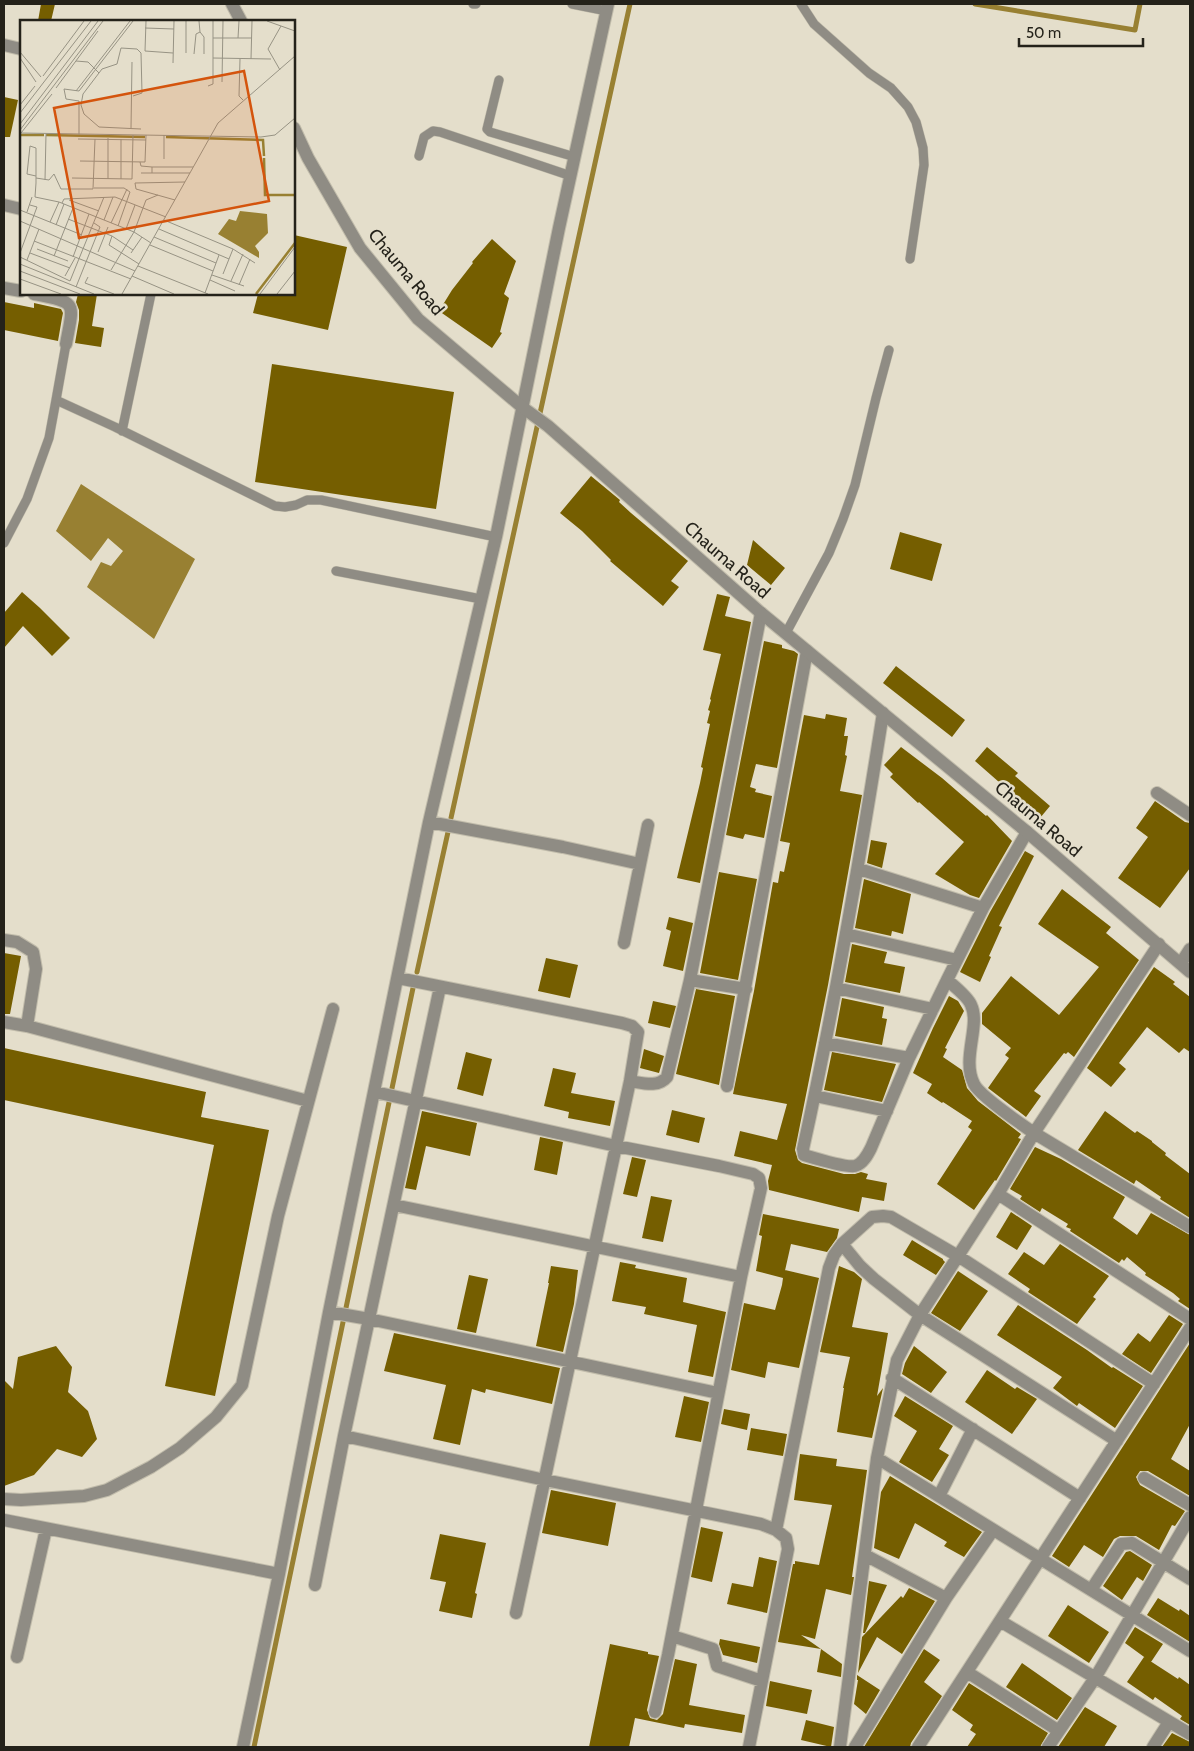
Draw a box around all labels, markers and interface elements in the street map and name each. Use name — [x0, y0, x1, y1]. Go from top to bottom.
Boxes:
scale bar — [1019, 15, 1143, 47]
inset map — [20, 20, 295, 295]
text: 50 m — [1026, 24, 1061, 42]
street label: Chauma Road — [363, 224, 449, 320]
street label: Chauma Road — [680, 517, 774, 603]
street label: Chauma Road — [990, 776, 1086, 862]

